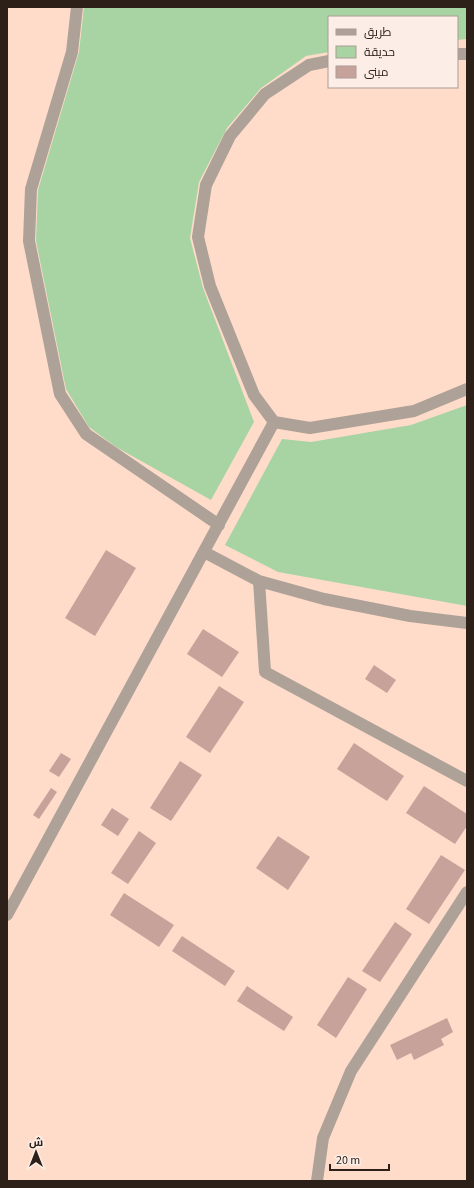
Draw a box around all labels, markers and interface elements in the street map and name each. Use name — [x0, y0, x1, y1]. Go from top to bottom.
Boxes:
legend — [328, 16, 458, 88]
text: طريق — [364, 24, 392, 41]
text: حديقة — [364, 44, 395, 61]
text: مبنى — [364, 64, 389, 81]
north arrow — [16, 1132, 56, 1172]
text: ش — [29, 1135, 43, 1150]
scale bar — [330, 1146, 389, 1172]
text: 20 m — [336, 1152, 360, 1169]

